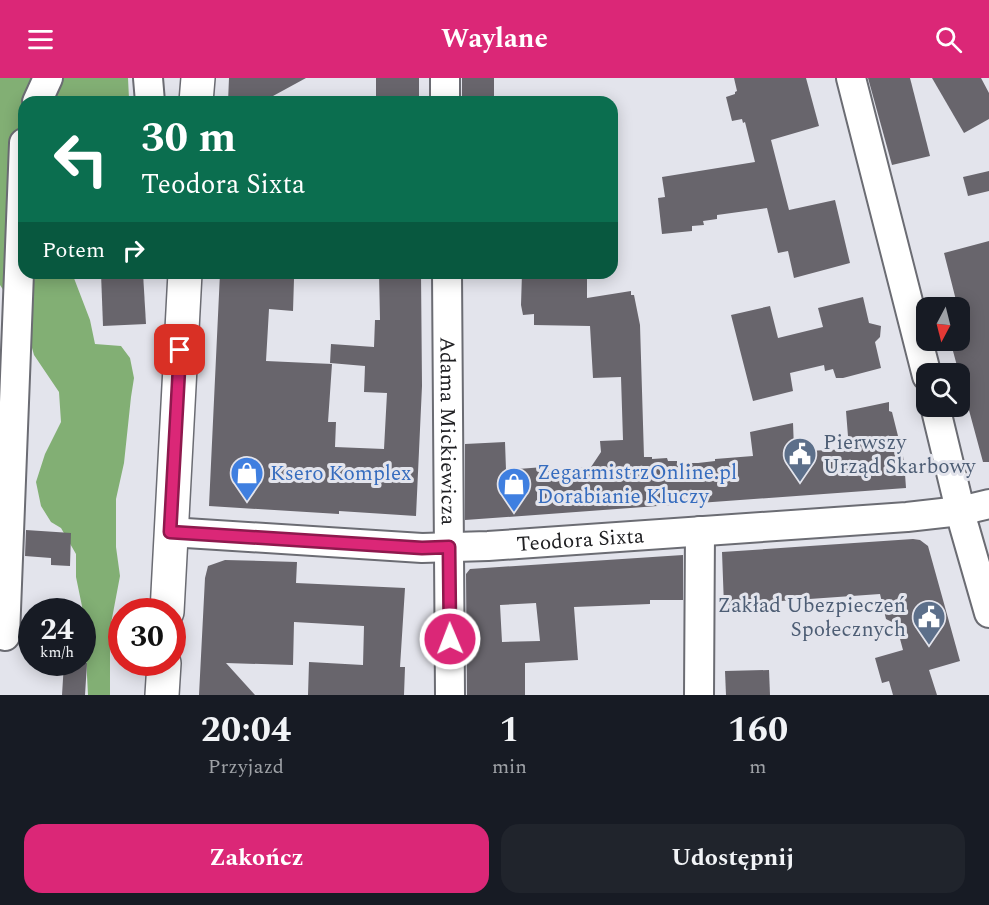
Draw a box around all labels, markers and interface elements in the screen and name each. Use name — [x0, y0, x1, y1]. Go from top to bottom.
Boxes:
text: Waylane — [441, 18, 548, 60]
icon: menu — [24, 23, 57, 56]
icon: search — [932, 23, 965, 56]
text: 30 m — [141, 107, 236, 170]
icon: left — [42, 120, 120, 198]
text: Teodora Sixta — [141, 164, 305, 206]
text: Potem — [42, 234, 105, 267]
icon: right — [117, 234, 150, 267]
north arrow — [916, 297, 970, 351]
map controls — [916, 297, 970, 417]
pin — [154, 324, 205, 375]
icon: arrive — [163, 333, 196, 366]
street label: Adama Mickiewicza — [430, 337, 464, 526]
button: search — [916, 363, 970, 417]
place label: Pierwszy Urząd Skarbowy — [823, 427, 976, 483]
public building icon: Pierwszy Urząd Skarbowy — [782, 436, 818, 483]
shop icon: Ksero Komplex — [229, 455, 265, 502]
place label: ZegarmistrzOnline.pl Dorabianie Kluczy — [537, 457, 737, 513]
place label: Ksero Komplex — [270, 458, 411, 490]
shop icon: ZegarmistrzOnline.pl Dorabianie Kluczy — [496, 466, 532, 513]
street label: Teodora Sixta — [515, 520, 646, 561]
place label: Zakład Ubezpieczeń Społecznych — [718, 590, 906, 646]
speed limit sign: 30 — [108, 598, 186, 676]
public building icon: Zakład Ubezpieczeń Społecznych — [911, 599, 947, 646]
text: 24 — [40, 607, 74, 653]
position arrow — [418, 607, 482, 671]
text: km/h — [40, 641, 74, 664]
text: 20:04 — [201, 703, 291, 758]
text: 1 — [499, 703, 520, 758]
text: 160 — [728, 703, 788, 758]
text: Przyjazd — [208, 752, 284, 782]
text: min — [492, 752, 527, 782]
text: m — [749, 752, 767, 782]
button: Zakończ — [24, 824, 489, 893]
button: Udostępnij — [501, 824, 965, 893]

